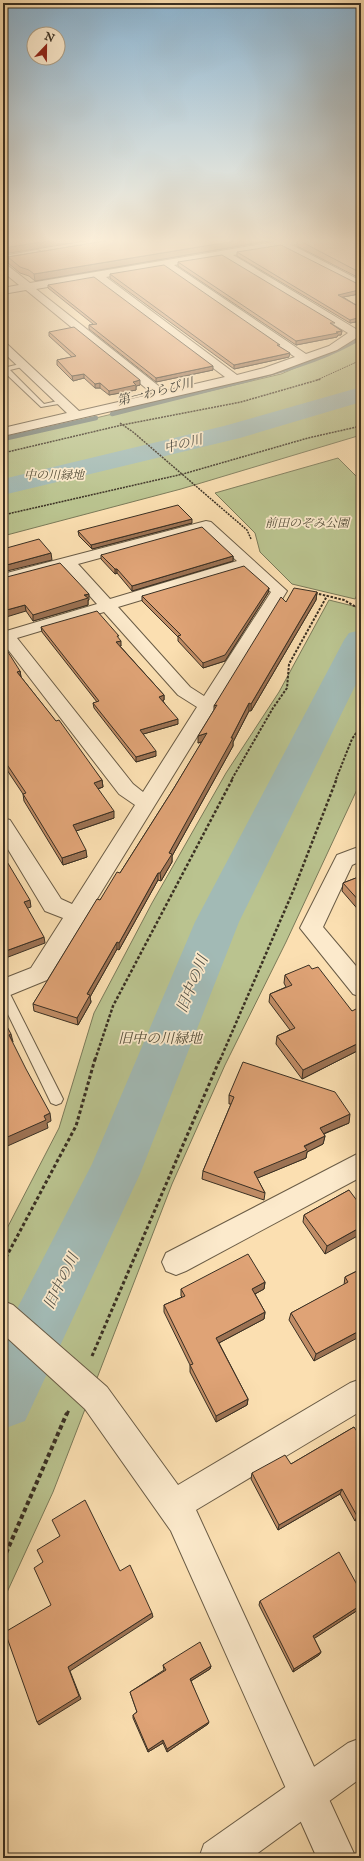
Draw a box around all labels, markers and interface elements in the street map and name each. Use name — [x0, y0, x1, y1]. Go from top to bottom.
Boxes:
north arrow — [26, 26, 66, 66]
text: N — [41, 29, 57, 46]
water label: 第一わらび川 — [115, 374, 197, 410]
water label: 中の川 — [162, 431, 206, 457]
park label: 中の川緑地 — [24, 468, 86, 483]
park label: 前田のぞみ公園 — [265, 516, 351, 531]
water label: 旧中の川 — [172, 951, 213, 1016]
park label: 旧中の川緑地 — [118, 1030, 204, 1048]
water label: 旧中の川 — [40, 1248, 84, 1312]

